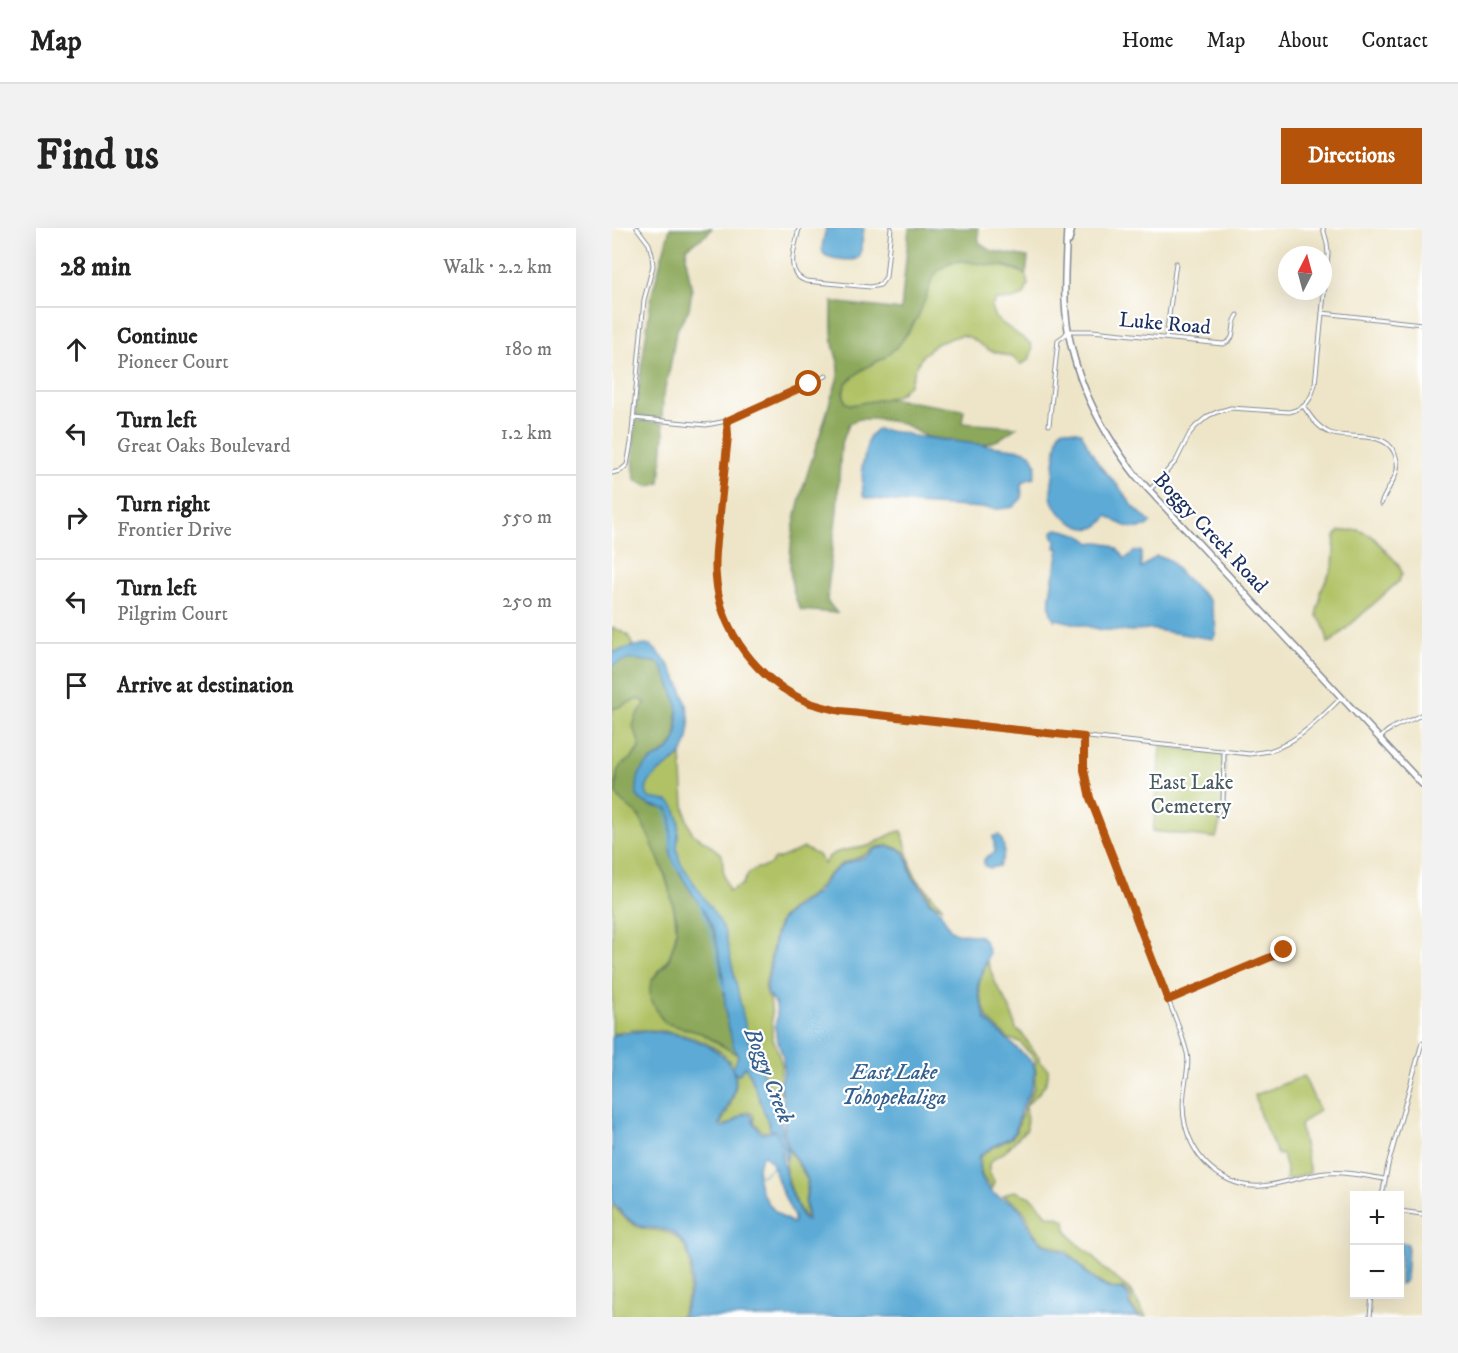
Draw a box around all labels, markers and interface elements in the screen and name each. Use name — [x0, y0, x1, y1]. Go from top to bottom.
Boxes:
text: Map — [30, 24, 82, 59]
text: Home — [1122, 28, 1174, 54]
text: Map — [1207, 28, 1245, 54]
text: About — [1278, 28, 1329, 54]
text: Contact — [1362, 28, 1428, 54]
button: Directions — [1281, 128, 1422, 184]
text: Find us — [36, 130, 159, 182]
north arrow — [1278, 246, 1332, 300]
text: 28 min — [60, 251, 131, 284]
text: Walk · 2.2 km — [443, 255, 552, 280]
street label: Luke Road — [1118, 307, 1212, 341]
text: Continue — [117, 323, 198, 350]
icon: ahead — [60, 333, 93, 366]
text: 180 m — [505, 337, 552, 362]
text: Pioneer Court — [117, 350, 229, 375]
route start — [795, 370, 821, 396]
text: Turn left — [117, 407, 197, 434]
icon: left — [60, 417, 93, 450]
text: 1.2 km — [501, 421, 552, 446]
text: Great Oaks Boulevard — [117, 434, 290, 459]
street label: Boggy Creek Road — [1148, 467, 1273, 599]
text: Turn right — [117, 491, 210, 518]
icon: right — [60, 501, 93, 534]
text: 550 m — [502, 505, 552, 530]
text: Frontier Drive — [117, 518, 232, 543]
text: Turn left — [117, 575, 197, 602]
icon: left — [60, 585, 93, 618]
text: 250 m — [502, 589, 552, 614]
text: Pilgrim Court — [117, 602, 228, 627]
icon: arrive — [60, 669, 93, 702]
text: Arrive at destination — [117, 672, 294, 699]
park label: East Lake Cemetery — [1148, 770, 1234, 820]
route end — [1270, 936, 1296, 962]
water label: Boggy Creek — [738, 1023, 799, 1128]
water label: East Lake Tohopekaliga — [841, 1059, 947, 1111]
map controls — [1350, 1191, 1404, 1299]
button: + — [1350, 1191, 1404, 1245]
button: − — [1350, 1245, 1404, 1299]

